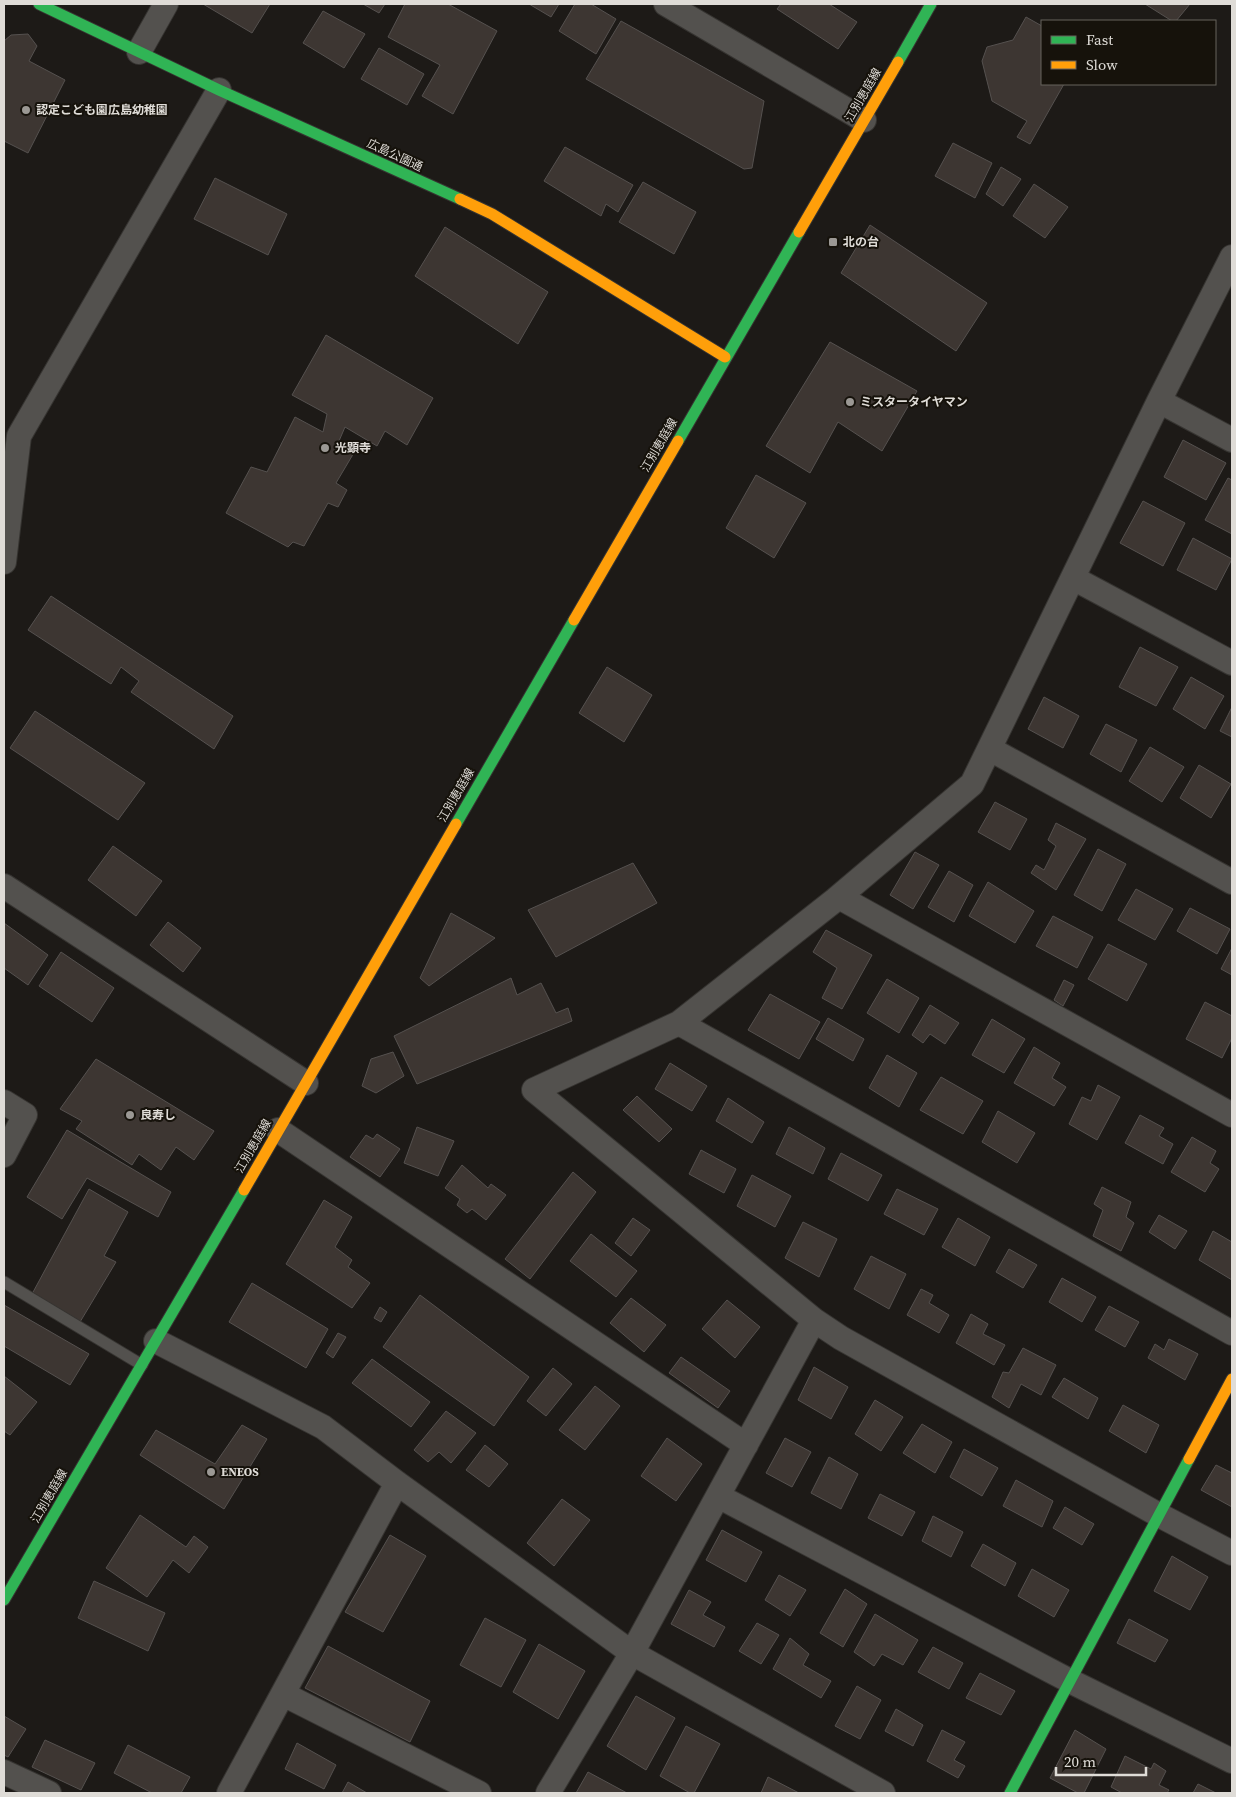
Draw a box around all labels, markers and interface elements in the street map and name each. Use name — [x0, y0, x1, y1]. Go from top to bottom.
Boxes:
legend — [1041, 20, 1216, 85]
text: Fast — [1086, 29, 1113, 50]
text: Slow — [1086, 54, 1118, 75]
street label: 江別恵庭線 — [841, 65, 885, 125]
place label: 認定こども園広島幼稚園 — [36, 102, 168, 118]
marker: 認定こども園広島幼稚園 — [20, 104, 32, 116]
street label: 広島公園通 — [364, 135, 426, 175]
place label: 北の台 — [843, 234, 879, 250]
marker: 北の台 — [827, 236, 839, 248]
place label: ミスタータイヤマン — [860, 394, 968, 410]
marker: ミスタータイヤマン — [844, 396, 856, 408]
street label: 江別恵庭線 — [637, 415, 681, 475]
place label: 光顕寺 — [335, 440, 371, 456]
marker: 光顕寺 — [319, 442, 331, 454]
street label: 江別恵庭線 — [434, 765, 478, 825]
place label: 良寿し — [140, 1107, 176, 1123]
marker: 良寿し — [124, 1109, 136, 1121]
street label: 江別恵庭線 — [231, 1116, 275, 1176]
place label: ENEOS — [221, 1464, 259, 1480]
street label: 江別恵庭線 — [27, 1466, 71, 1526]
marker: ENEOS — [205, 1466, 217, 1478]
scale bar — [1056, 1744, 1146, 1776]
text: 20 m — [1064, 1751, 1096, 1772]

